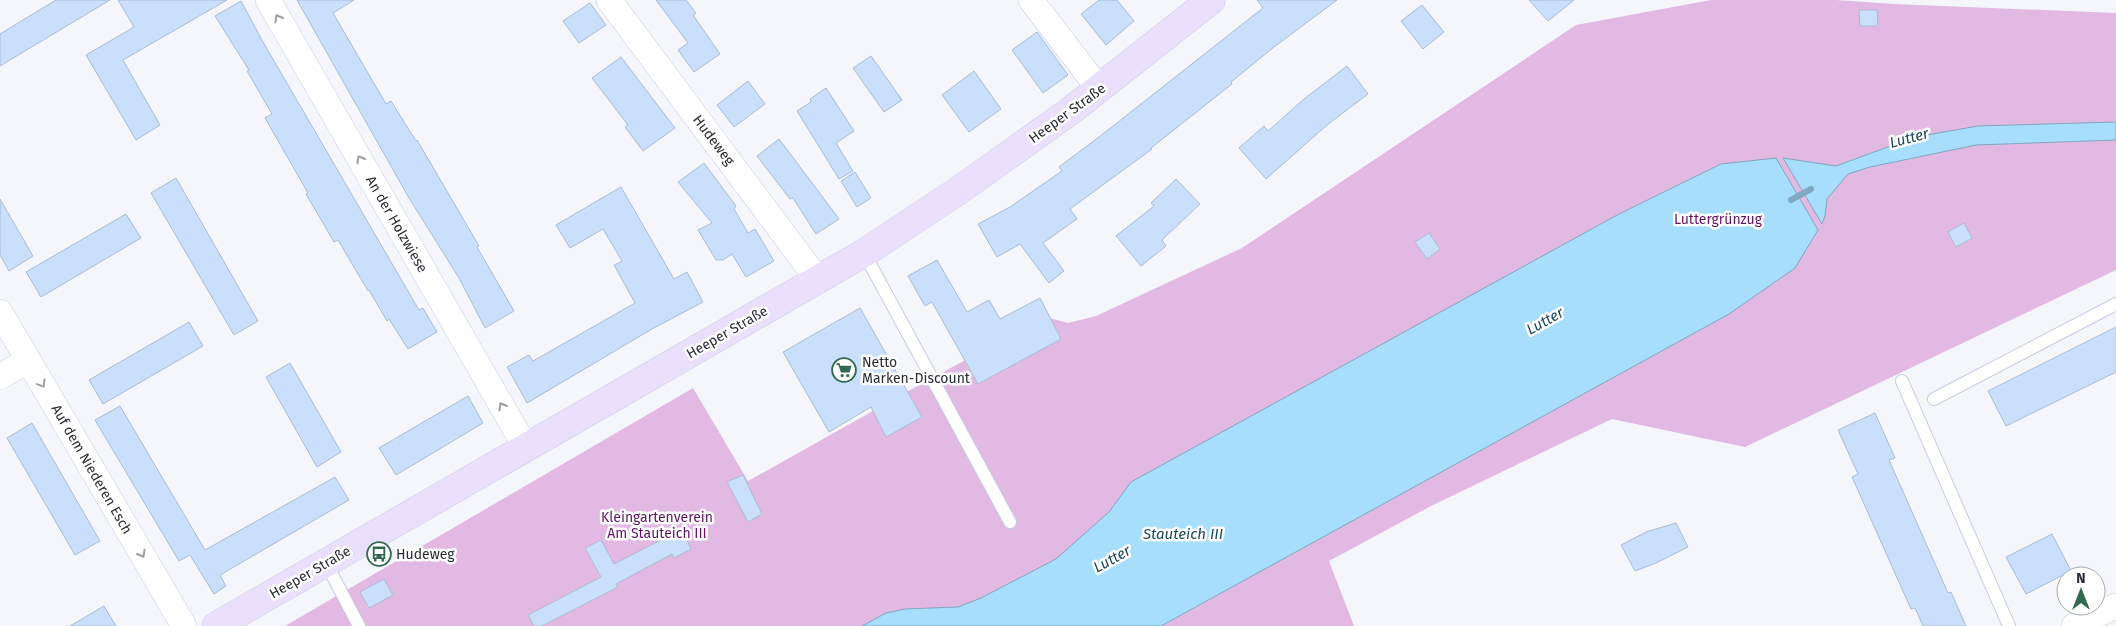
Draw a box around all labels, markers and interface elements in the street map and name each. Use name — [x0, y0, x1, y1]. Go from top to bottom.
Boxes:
one-way arrow — [275, 14, 285, 23]
street label: Heeper Straße — [1025, 80, 1109, 147]
street label: Hudeweg — [689, 112, 738, 169]
water label: Lutter — [1888, 124, 1932, 152]
one-way arrow — [356, 155, 366, 164]
street label: An der Holzwiese — [362, 173, 431, 276]
park label: Luttergrünzug — [1674, 211, 1763, 228]
street label: Heeper Straße — [684, 302, 771, 363]
water label: Lutter — [1523, 303, 1568, 338]
place label: Netto Marken-Discount — [862, 354, 971, 387]
supermarket icon: Netto Marken-Discount — [831, 357, 857, 383]
one-way arrow — [36, 378, 46, 387]
street label: Auf dem Niederen Esch — [48, 401, 136, 537]
one-way arrow — [498, 402, 508, 411]
park label: Kleingartenverein Am Stauteich III — [601, 509, 713, 542]
water label: Stauteich III — [1142, 525, 1223, 543]
bus stop icon: Hudeweg — [366, 541, 392, 567]
water label: Lutter — [1090, 541, 1135, 576]
street label: Heeper Straße — [267, 542, 354, 603]
place label: Hudeweg — [396, 546, 455, 563]
one-way arrow — [136, 549, 146, 558]
north arrow — [2056, 566, 2106, 616]
text: N — [2076, 570, 2086, 587]

